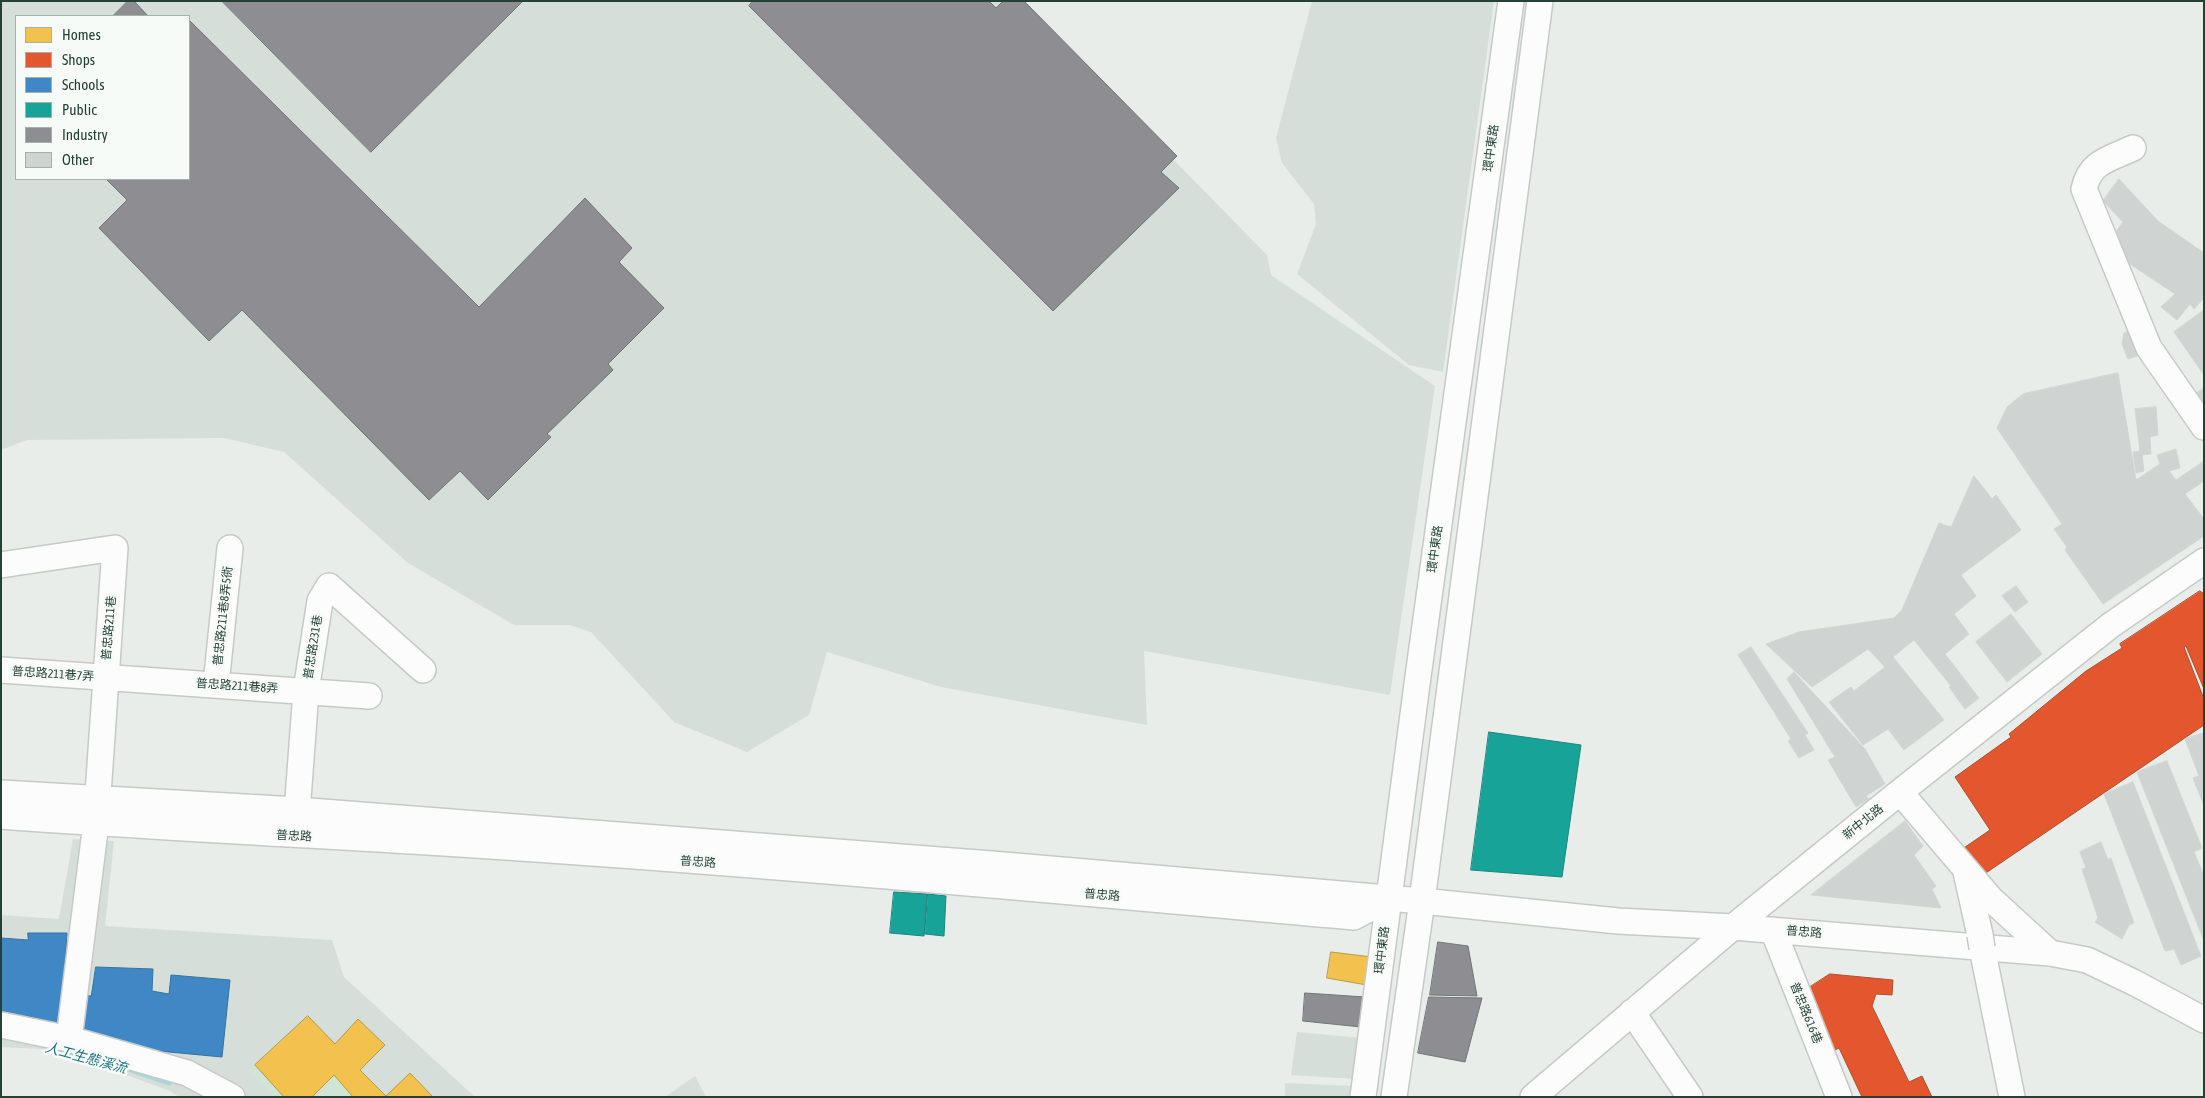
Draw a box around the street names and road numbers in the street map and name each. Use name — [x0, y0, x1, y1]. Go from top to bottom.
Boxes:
street label: 環中東路 — [1481, 123, 1501, 173]
street label: 環中東路 — [1425, 524, 1445, 574]
street label: 普忠路211巷8弄5衖 — [211, 565, 235, 667]
street label: 普忠路211巷 — [99, 595, 119, 661]
street label: 普忠路231巷 — [301, 614, 325, 680]
street label: 普忠路211巷7弄 — [11, 664, 95, 684]
street label: 普忠路211巷8弄 — [195, 676, 279, 696]
street label: 新中北路 — [1840, 801, 1886, 843]
street label: 普忠路 — [276, 828, 312, 844]
street label: 普忠路 — [680, 854, 716, 870]
street label: 普忠路 — [1083, 886, 1121, 904]
street label: 普忠路 — [1785, 923, 1823, 941]
street label: 環中東路 — [1372, 925, 1392, 975]
street label: 普忠路616巷 — [1787, 980, 1825, 1046]

